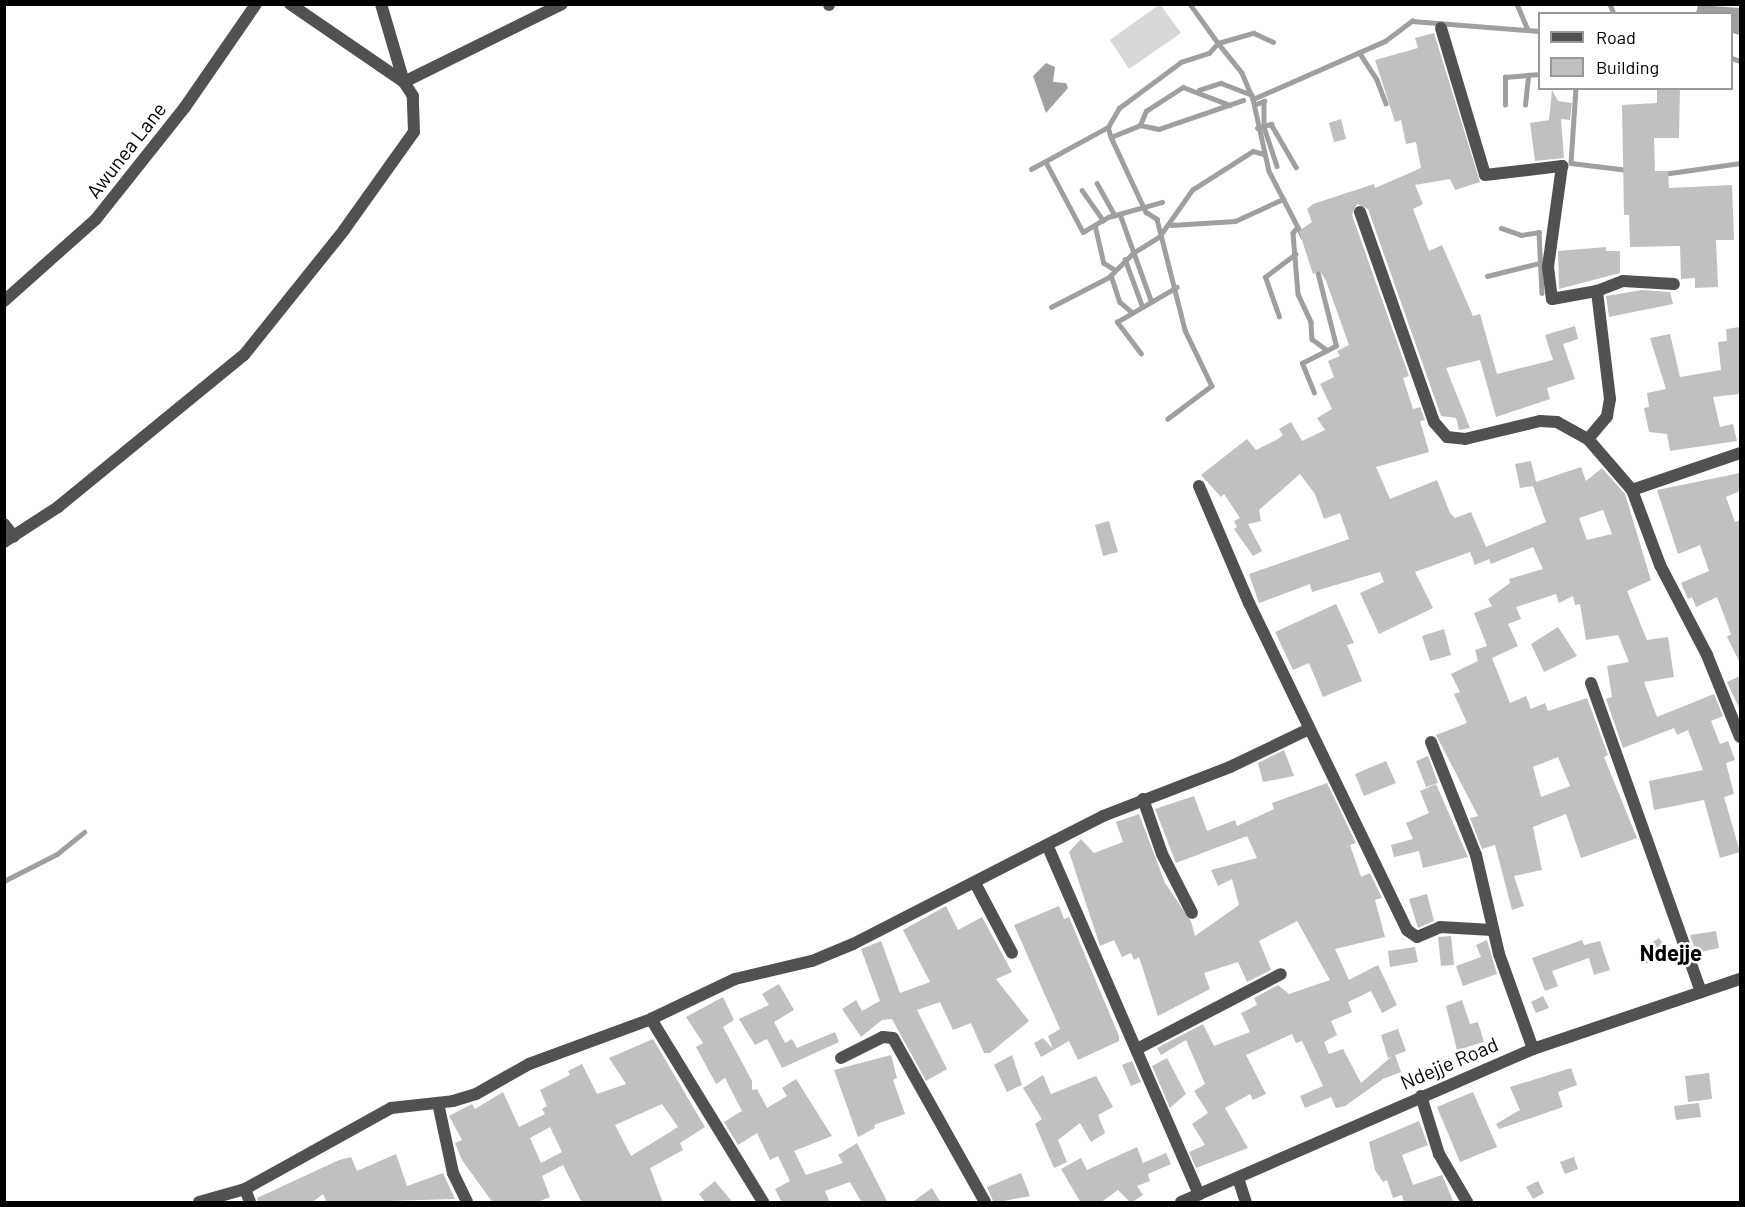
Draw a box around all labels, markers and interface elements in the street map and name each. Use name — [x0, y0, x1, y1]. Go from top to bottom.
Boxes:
legend — [1538, 12, 1733, 90]
text: Road — [1596, 26, 1636, 48]
text: Building — [1596, 56, 1659, 78]
street label: Awunea Lane — [81, 97, 171, 203]
district label: Ndejje — [1640, 940, 1702, 966]
street label: Ndejje Road — [1397, 1032, 1501, 1094]

